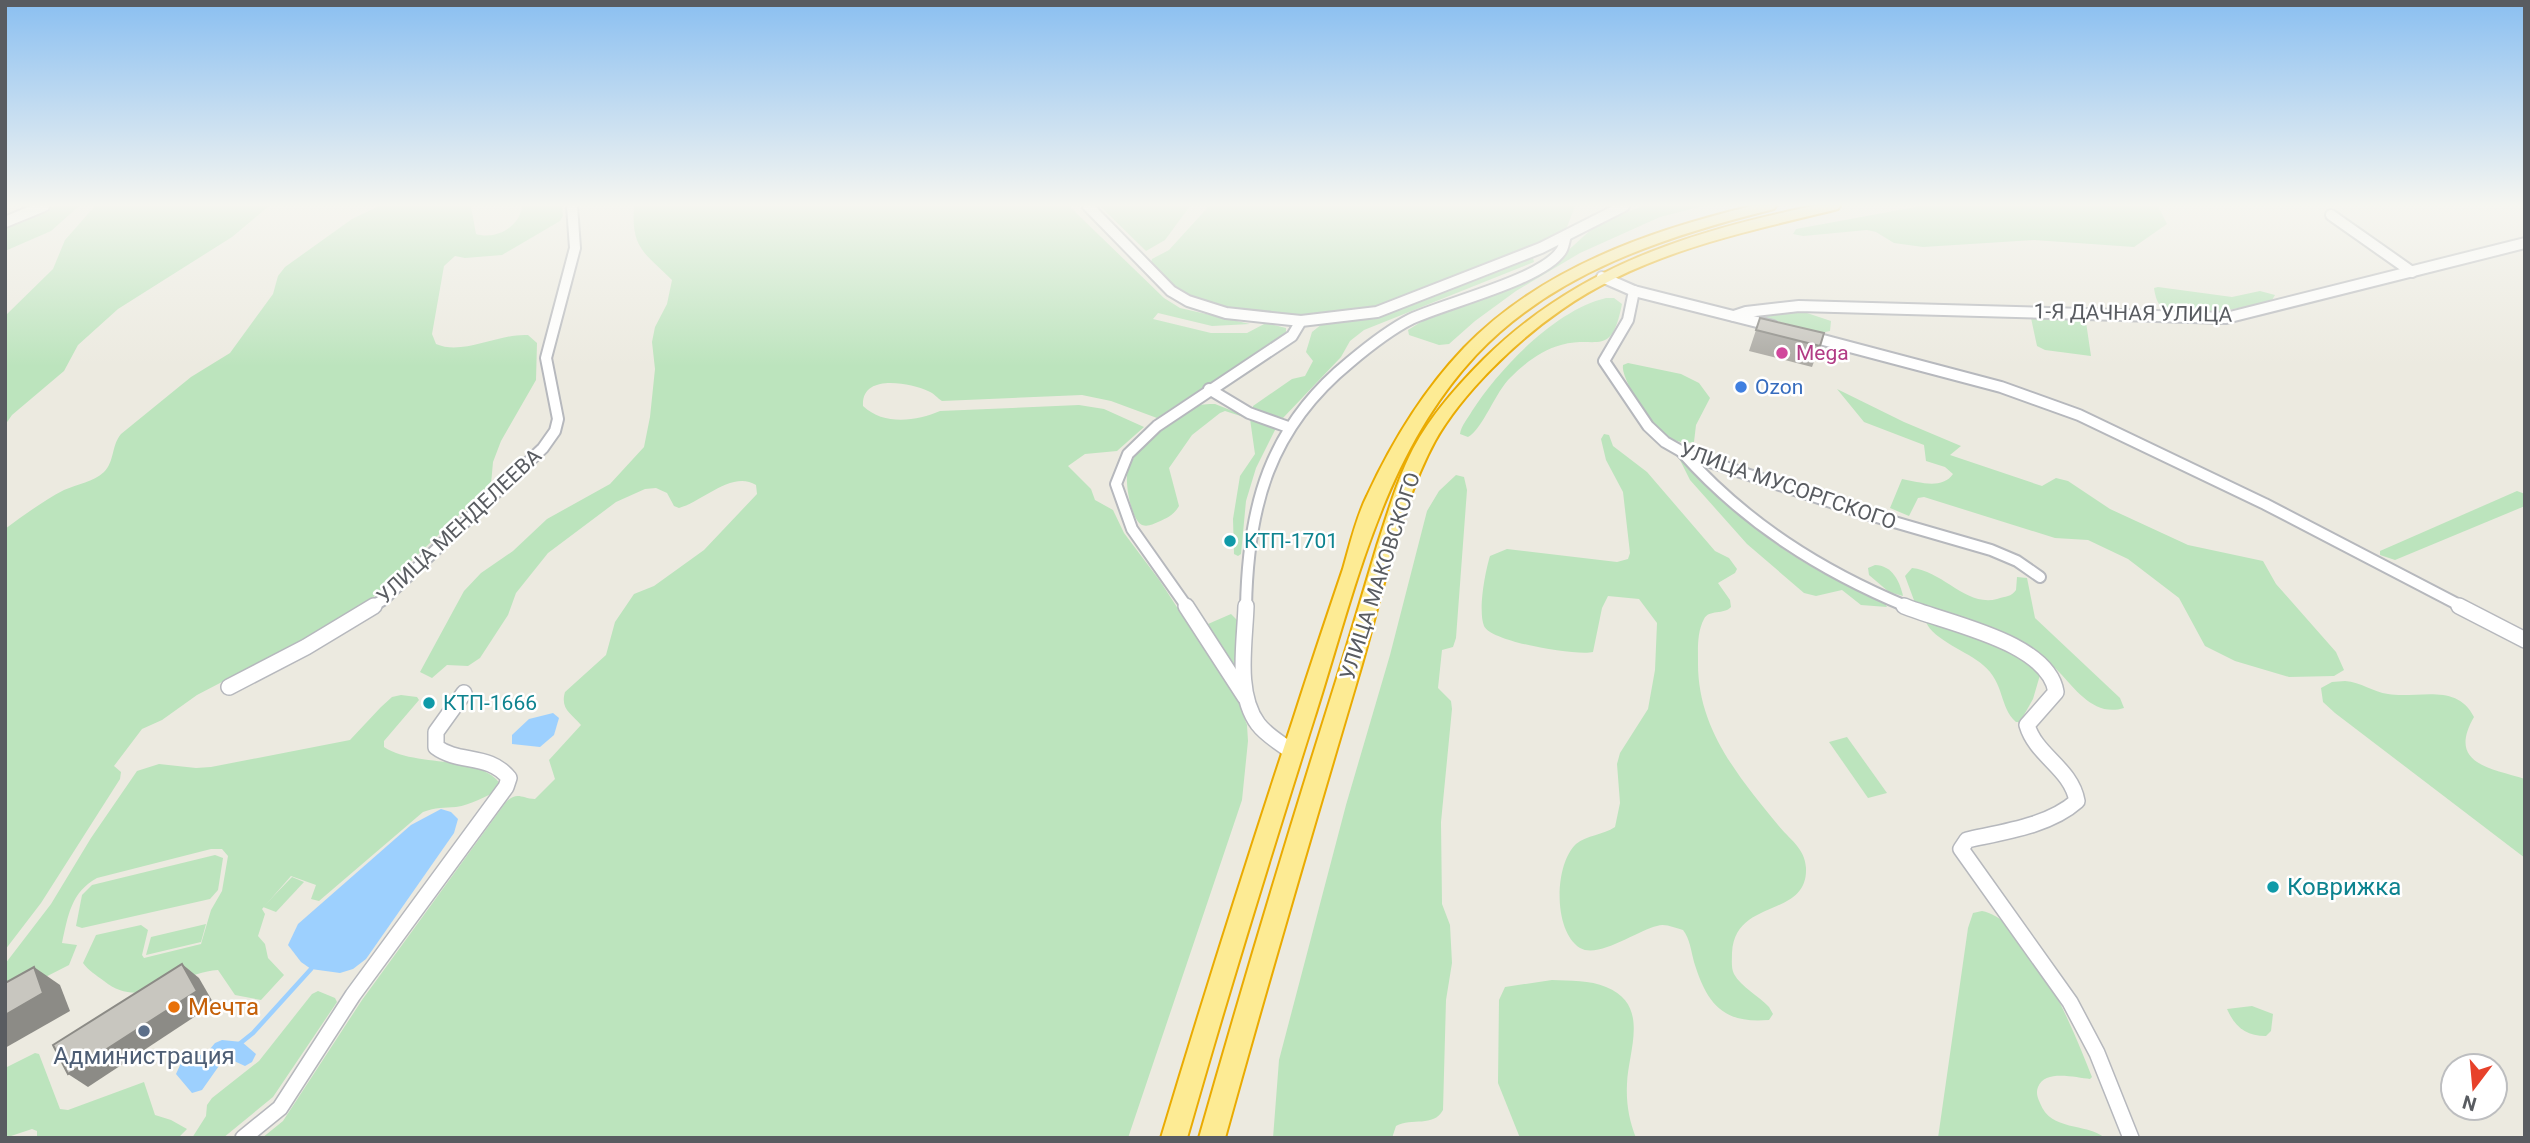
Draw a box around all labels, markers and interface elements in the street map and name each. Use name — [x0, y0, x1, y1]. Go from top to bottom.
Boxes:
street label: 1-Я ДАЧНАЯ УЛИЦА — [2033, 299, 2233, 327]
place label: Mega — [1796, 341, 1849, 365]
marker: Mega — [1774, 345, 1790, 361]
place label: Ozon — [1755, 375, 1803, 399]
marker: Ozon — [1733, 379, 1749, 395]
street label: УЛИЦА МУСОРГСКОГО — [1677, 438, 1899, 534]
street label: УЛИЦА МЕНДЕЛЕЕВА — [372, 443, 546, 608]
street label: УЛИЦА МАКОВСКОГО — [1335, 469, 1425, 683]
place label: КТП-1701 — [1244, 529, 1338, 553]
marker: КТП-1701 — [1222, 533, 1238, 549]
place label: КТП-1666 — [443, 691, 537, 715]
marker: КТП-1666 — [421, 695, 437, 711]
place label: Коврижка — [2287, 873, 2401, 901]
marker: Коврижка — [2265, 879, 2281, 895]
place label: Мечта — [188, 993, 259, 1021]
marker: Мечта — [166, 999, 182, 1015]
marker: Администрация — [136, 1023, 152, 1039]
place label: Администрация — [53, 1042, 235, 1070]
north arrow — [2439, 1052, 2509, 1122]
text: N — [2460, 1090, 2479, 1116]

